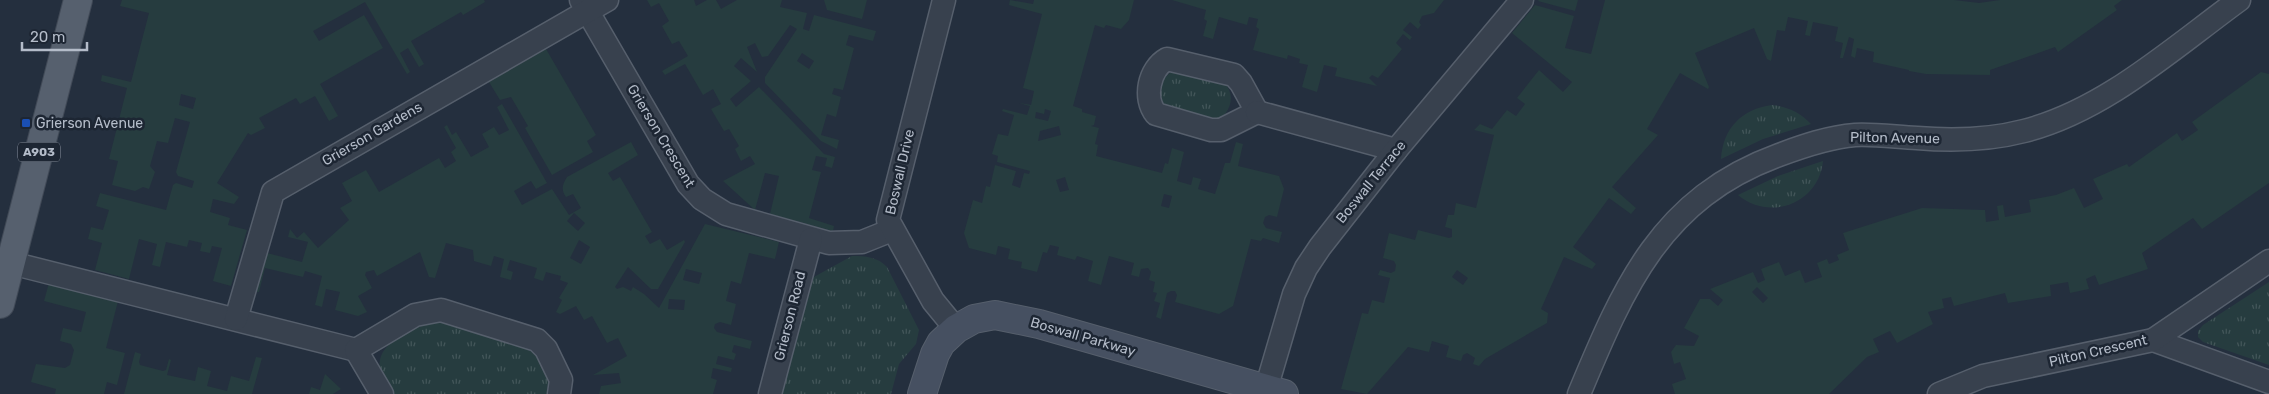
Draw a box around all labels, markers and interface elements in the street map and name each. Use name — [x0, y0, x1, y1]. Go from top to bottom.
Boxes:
scale bar — [22, 20, 88, 52]
text: 20 m — [30, 28, 65, 46]
street label: Grierson Crescent — [623, 81, 699, 191]
street label: Grierson Gardens — [319, 98, 425, 170]
place label: Grierson Avenue — [36, 115, 143, 132]
marker: Grierson Avenue — [20, 117, 32, 129]
street label: Boswall Drive — [882, 128, 918, 216]
street label: Pilton Avenue — [1850, 129, 1940, 147]
street label: Boswall Terrace — [1332, 137, 1410, 227]
road number: A903 — [18, 142, 60, 162]
street label: Grierson Road — [771, 269, 809, 363]
street label: Boswall Parkway — [1028, 314, 1138, 360]
street label: Pilton Crescent — [2047, 331, 2149, 371]

